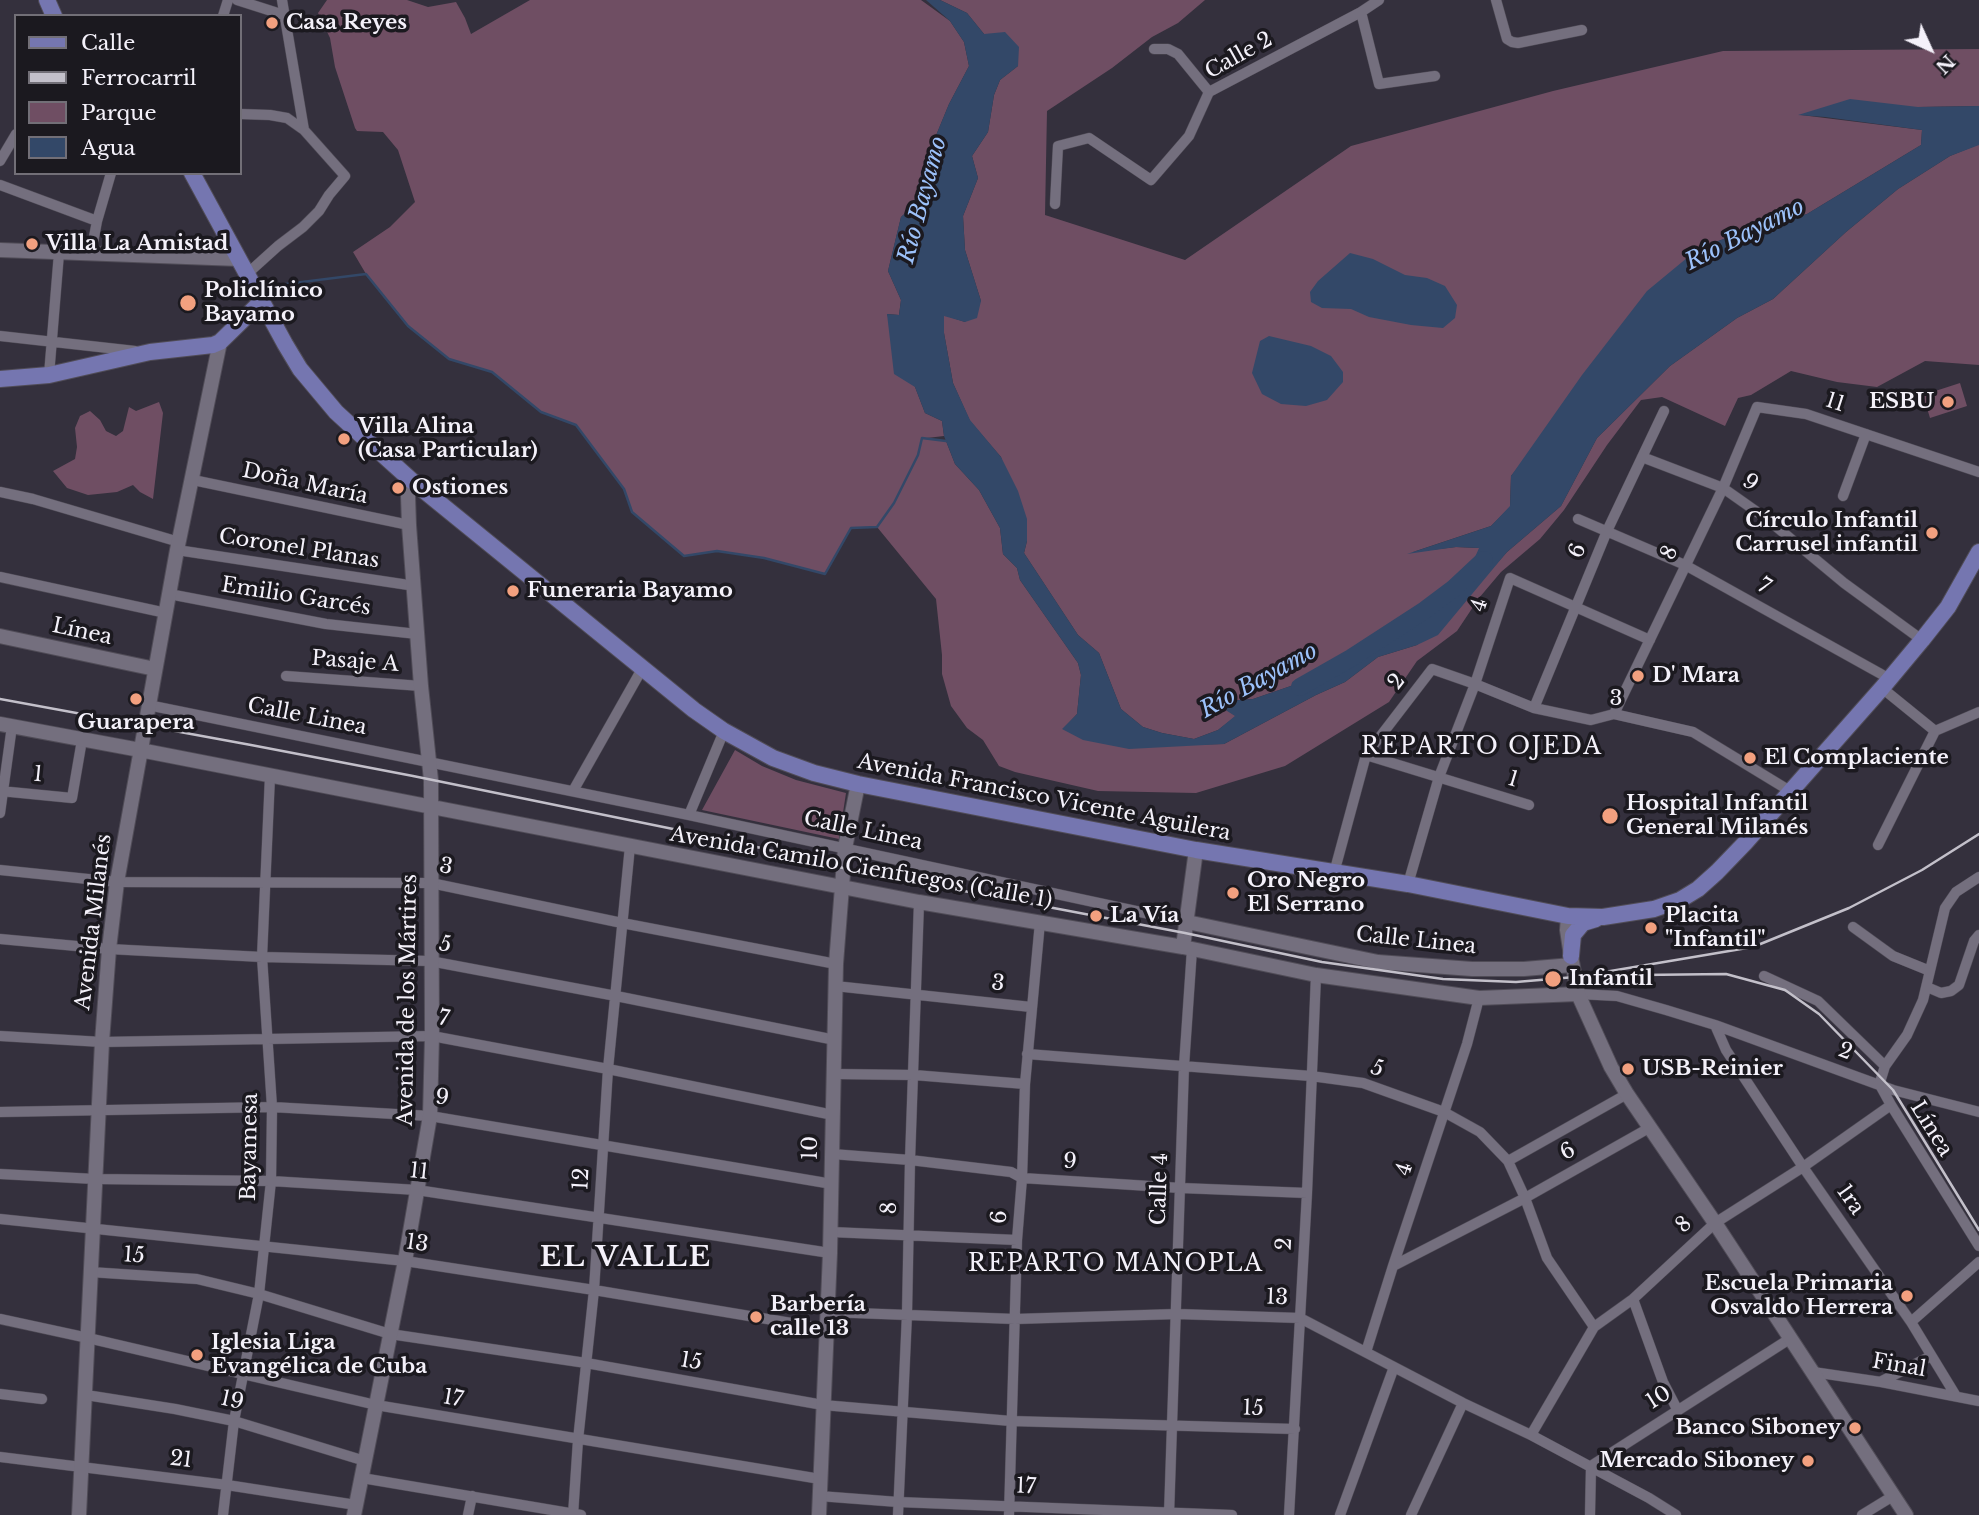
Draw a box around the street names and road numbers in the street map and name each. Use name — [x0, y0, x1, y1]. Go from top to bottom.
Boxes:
street label: Calle 2 — [1201, 27, 1277, 85]
street label: 11 — [1822, 388, 1848, 418]
street label: Doña María — [240, 458, 370, 510]
street label: 9 — [1737, 469, 1763, 497]
street label: Coronel Planas — [217, 524, 381, 574]
street label: 6 — [1564, 540, 1592, 562]
street label: 8 — [1656, 542, 1684, 564]
street label: Emilio Garcés — [219, 573, 373, 621]
street label: 7 — [1753, 573, 1775, 601]
street label: 4 — [1466, 595, 1494, 615]
street label: Línea — [50, 613, 114, 651]
street label: Pasaje A — [310, 646, 400, 678]
street label: 2 — [1383, 669, 1411, 695]
street label: 3 — [1610, 686, 1622, 712]
street label: Calle Linea — [245, 693, 369, 741]
street label: Avenida Francisco Vicente Aguilera — [855, 749, 1233, 847]
street label: 1 — [32, 762, 44, 788]
street label: 1 — [1505, 767, 1521, 793]
street label: Calle Linea — [801, 806, 925, 856]
street label: Avenida Camilo Cienfuegos (Calle 1) — [668, 822, 1054, 914]
street label: Avenida Milanés — [71, 832, 117, 1012]
street label: 3 — [437, 853, 455, 881]
street label: Avenida de los Mártires — [393, 874, 423, 1126]
street label: Calle Linea — [1355, 922, 1477, 960]
street label: 5 — [437, 932, 453, 958]
street label: 3 — [990, 971, 1006, 997]
street label: 7 — [437, 1006, 451, 1032]
street label: 2 — [1835, 1038, 1855, 1066]
street label: 5 — [1368, 1055, 1386, 1083]
street label: 9 — [434, 1085, 450, 1111]
street label: Bayamesa — [236, 1093, 264, 1201]
street label: Línea — [1904, 1097, 1958, 1161]
street label: 10 — [798, 1136, 824, 1160]
street label: 6 — [1556, 1138, 1580, 1166]
street label: 9 — [1062, 1149, 1078, 1175]
street label: Calle 4 — [1146, 1152, 1174, 1226]
street label: 11 — [408, 1158, 430, 1186]
street label: 4 — [1391, 1159, 1419, 1179]
street label: 12 — [569, 1167, 595, 1191]
street label: 1ra — [1831, 1180, 1869, 1220]
street label: 8 — [877, 1201, 903, 1215]
street label: 6 — [987, 1209, 1013, 1225]
street label: 8 — [1671, 1211, 1697, 1239]
street label: 13 — [404, 1230, 430, 1258]
street label: 2 — [1272, 1237, 1298, 1251]
street label: 15 — [123, 1243, 145, 1269]
street label: 13 — [1265, 1285, 1289, 1311]
street label: 15 — [678, 1348, 704, 1376]
street label: Final — [1870, 1349, 1928, 1383]
street label: 10 — [1642, 1381, 1676, 1415]
street label: 17 — [441, 1385, 465, 1413]
street label: 19 — [218, 1386, 246, 1416]
street label: 15 — [1242, 1396, 1264, 1422]
street label: 21 — [168, 1446, 194, 1474]
street label: 17 — [1016, 1474, 1036, 1500]

